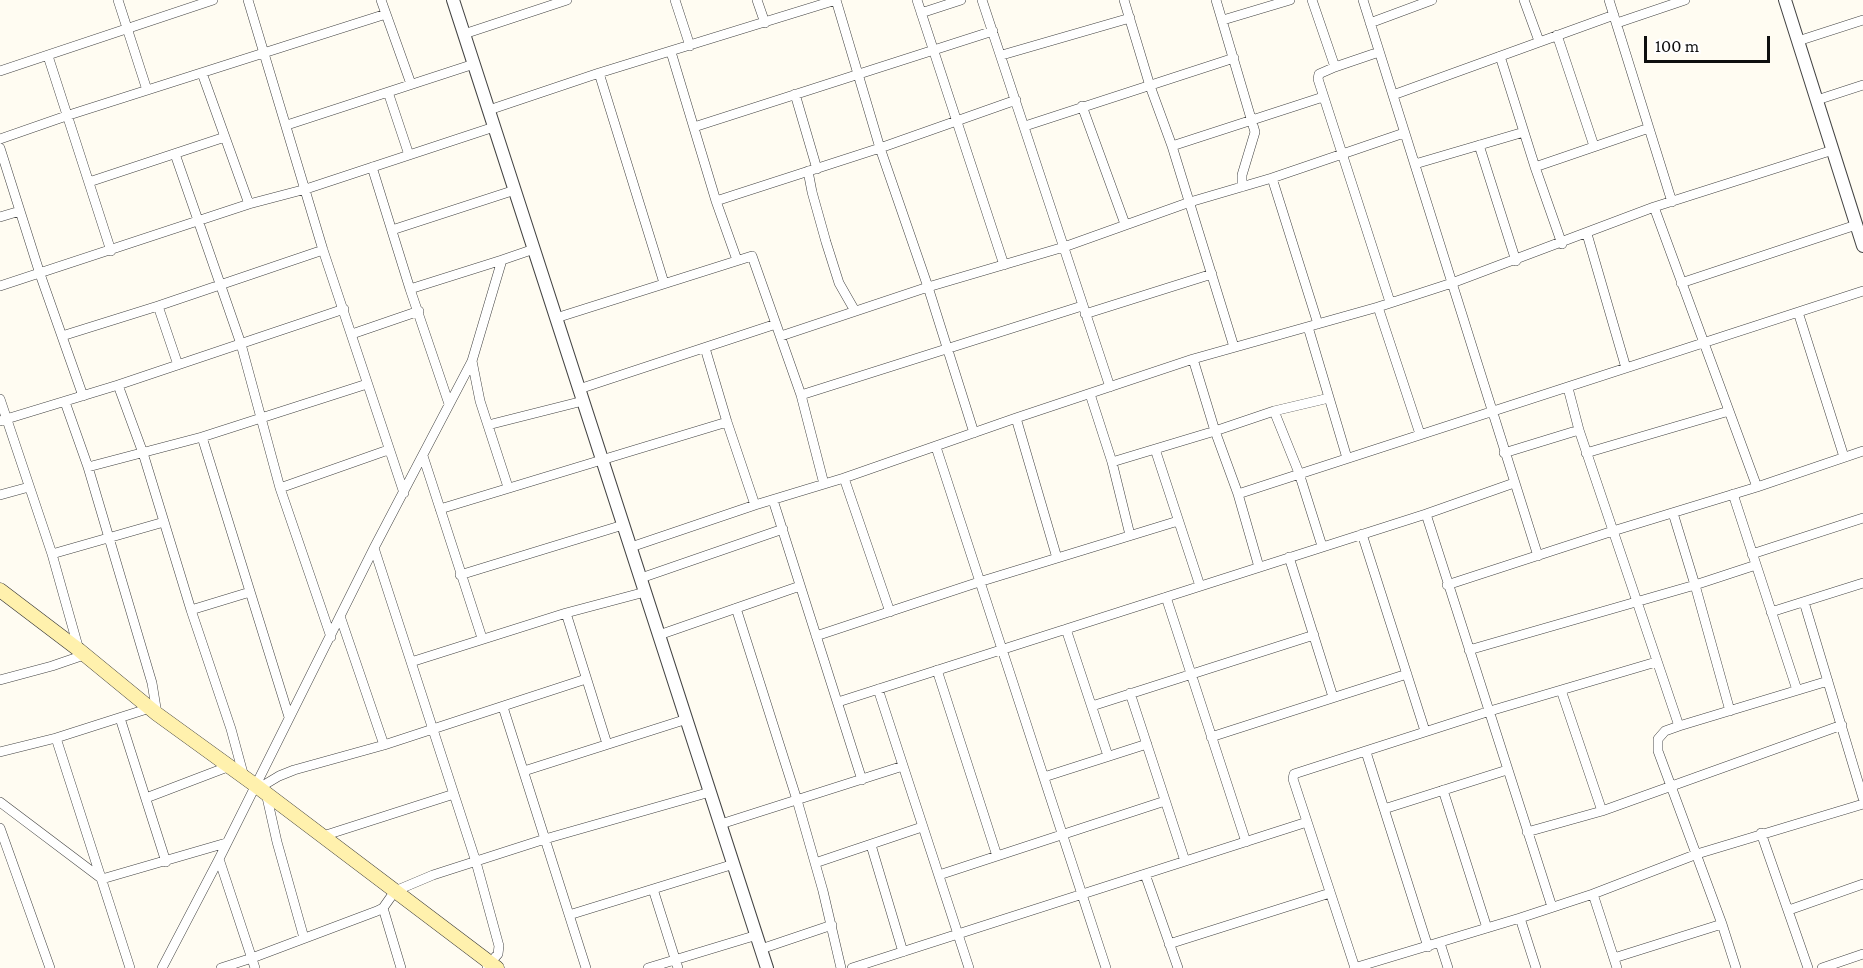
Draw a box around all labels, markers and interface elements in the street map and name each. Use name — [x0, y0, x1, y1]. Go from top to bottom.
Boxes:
scale bar — [1647, 24, 1773, 62]
text: 100 m — [1655, 36, 1699, 56]

